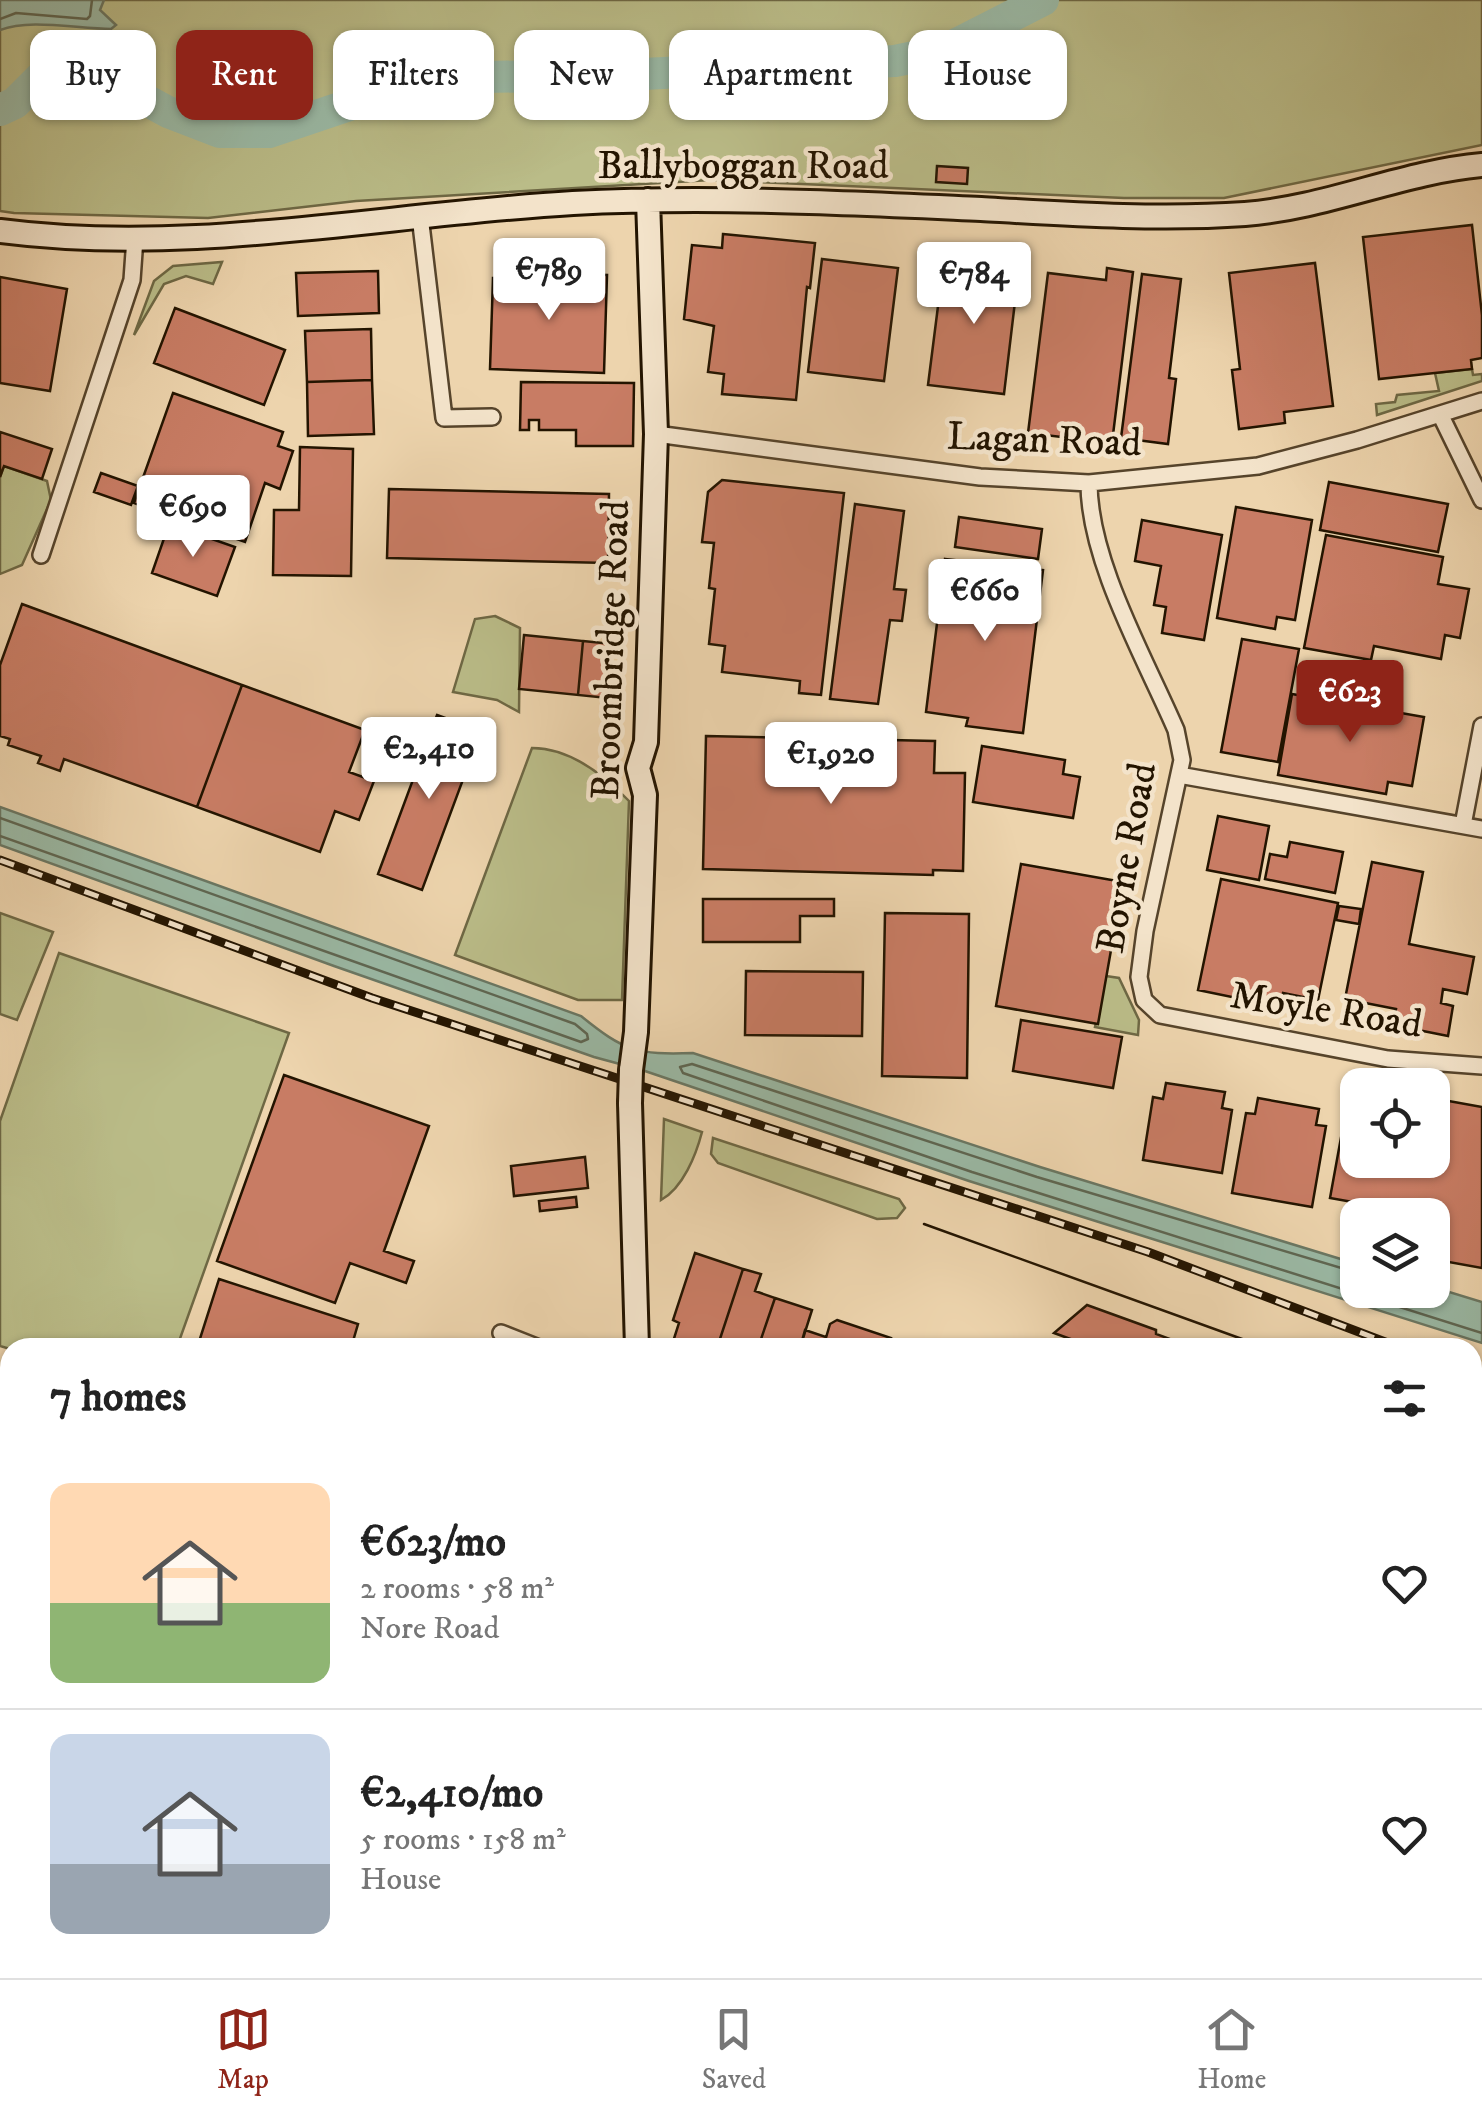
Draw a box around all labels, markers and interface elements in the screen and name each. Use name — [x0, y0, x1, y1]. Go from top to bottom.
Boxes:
chip: Buy — [30, 30, 156, 120]
chip: Rent — [176, 30, 313, 120]
chip: Filters — [333, 30, 494, 120]
chip: New — [514, 30, 649, 120]
chip: Apartment — [669, 30, 888, 120]
chip: House — [908, 30, 1067, 120]
street label: Ballyboggan Road — [597, 142, 889, 192]
pin: €789 — [490, 238, 608, 323]
pin: €784 — [915, 242, 1033, 327]
text: €789 — [515, 250, 583, 290]
text: €784 — [939, 254, 1009, 294]
street label: Lagan Road — [946, 413, 1142, 469]
pin: €690 — [134, 475, 252, 560]
text: €690 — [159, 487, 227, 527]
street label: Broombridge Road — [582, 499, 642, 801]
pin: €660 — [926, 559, 1044, 644]
text: €660 — [950, 571, 1020, 611]
pin: €623 — [1291, 660, 1409, 745]
text: €623 — [1318, 672, 1382, 712]
pin: €2,410 — [348, 717, 510, 802]
pin: €1,920 — [750, 722, 912, 807]
text: €2,410 — [383, 729, 475, 769]
text: €1,920 — [787, 734, 875, 774]
street label: Boyne Road — [1087, 759, 1169, 957]
street label: Moyle Road — [1227, 971, 1426, 1051]
map controls — [1340, 1068, 1450, 1308]
button: locate — [1340, 1068, 1450, 1178]
button: layers — [1340, 1198, 1450, 1308]
icon: filters — [1377, 1371, 1432, 1426]
text: 7 homes — [50, 1372, 186, 1424]
text: €623/mo — [360, 1517, 506, 1569]
icon: home — [130, 1523, 250, 1643]
icon: heart — [1377, 1556, 1432, 1611]
text: 2 rooms · 58 m² — [360, 1569, 554, 1609]
text: Nore Road — [360, 1609, 499, 1649]
text: €2,410/mo — [360, 1768, 543, 1820]
icon: home — [130, 1774, 250, 1894]
icon: heart — [1377, 1807, 1432, 1862]
text: 5 rooms · 158 m² — [360, 1820, 566, 1860]
text: House — [360, 1860, 441, 1900]
tab: Map — [216, 2002, 271, 2097]
tab: Saved — [702, 2002, 766, 2097]
tab: Home — [1197, 2002, 1266, 2097]

